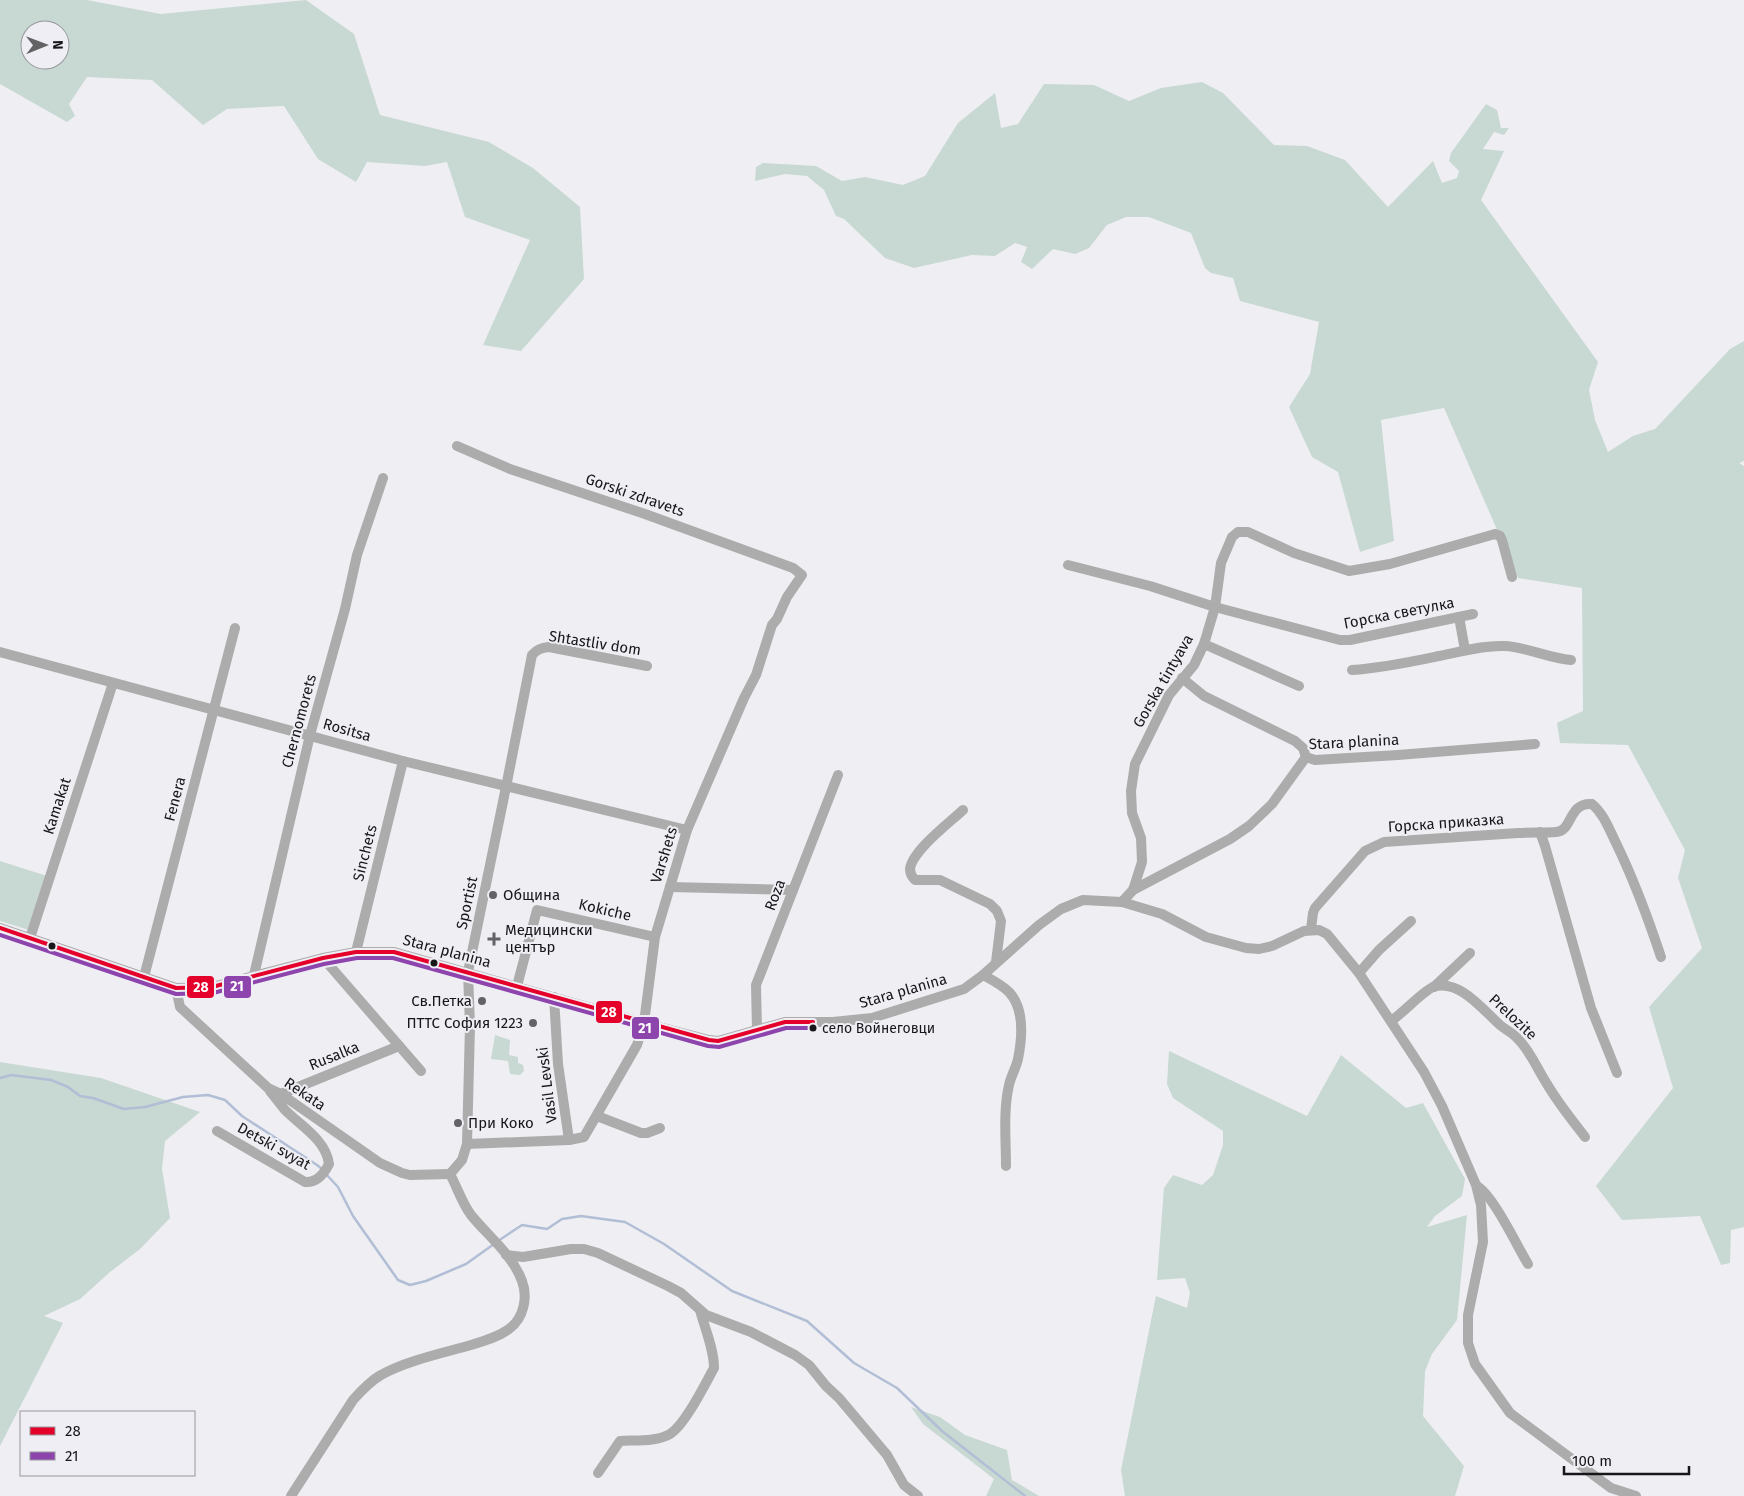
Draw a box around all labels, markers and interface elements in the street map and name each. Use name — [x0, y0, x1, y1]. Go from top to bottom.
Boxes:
north arrow — [20, 20, 70, 70]
text: N — [49, 40, 66, 50]
street label: Gorski zdravets — [583, 470, 687, 520]
street label: Горска светулка — [1342, 593, 1456, 633]
street label: Shtastliv dom — [548, 627, 642, 659]
street label: Gorska tintyava — [1129, 631, 1197, 731]
street label: Chernomorets — [278, 672, 320, 770]
street label: Rositsa — [321, 715, 373, 745]
street label: Stara planina — [1308, 731, 1400, 753]
street label: Kamakat — [39, 775, 75, 837]
street label: Fenera — [160, 775, 190, 823]
street label: Горска приказка — [1387, 810, 1505, 836]
street label: Sinchets — [349, 823, 381, 883]
street label: Varshets — [647, 825, 681, 885]
street label: Sportist — [453, 874, 482, 931]
street label: Roza — [761, 877, 789, 913]
place label: Община — [503, 886, 560, 904]
marker: Община — [487, 889, 499, 901]
street label: Kokiche — [577, 895, 633, 925]
place label: Медицински център — [505, 921, 593, 956]
street label: Stara planina — [401, 931, 493, 971]
marker: Медицински център — [487, 932, 501, 946]
unlabelled marker — [47, 941, 57, 951]
unlabelled marker — [429, 958, 439, 968]
street label: Stara planina — [857, 970, 949, 1012]
line badge: 28 — [186, 975, 215, 999]
line badge: 21 — [223, 975, 252, 999]
text: 21 — [230, 978, 244, 995]
text: 28 — [193, 979, 209, 996]
street label: Prelozite — [1485, 990, 1541, 1044]
place label: Св.Петка — [411, 992, 472, 1010]
marker: Св.Петка — [476, 995, 488, 1007]
line badge: 28 — [595, 1000, 623, 1024]
text: 28 — [601, 1004, 617, 1021]
place label: ПТТС София 1223 — [406, 1014, 523, 1032]
line badge: 21 — [631, 1016, 660, 1040]
marker: ПТТС София 1223 — [527, 1017, 539, 1029]
text: 21 — [638, 1020, 652, 1037]
place label: село Войнеговци — [822, 1020, 935, 1037]
marker: село Войнеговци — [808, 1023, 818, 1033]
street label: Rusalka — [306, 1038, 362, 1074]
street label: Vasil Levski — [533, 1046, 561, 1124]
street label: Rekata — [281, 1074, 329, 1114]
place label: При Коко — [468, 1114, 534, 1132]
marker: При Коко — [452, 1117, 464, 1129]
street label: Detski svyat — [234, 1118, 314, 1174]
legend — [20, 1411, 195, 1476]
text: 28 — [65, 1422, 81, 1440]
scale bar — [1564, 1444, 1689, 1476]
text: 21 — [65, 1447, 79, 1465]
text: 100 m — [1572, 1452, 1612, 1470]

